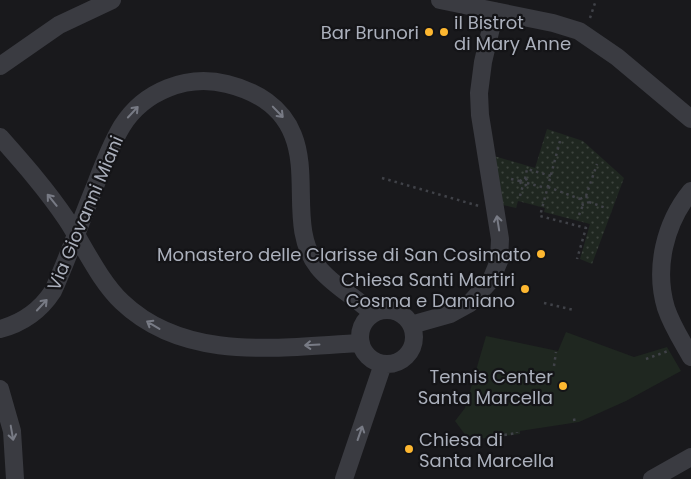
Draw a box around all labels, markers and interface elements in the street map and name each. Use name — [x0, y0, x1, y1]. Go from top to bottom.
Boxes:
place label: il Bistrot di Mary Anne — [454, 10, 571, 56]
place label: Bar Brunori — [321, 20, 419, 45]
marker: Bar Brunori — [423, 26, 435, 38]
marker: il Bistrot di Mary Anne — [438, 26, 450, 38]
one-way arrow — [127, 106, 139, 119]
one-way arrow — [272, 106, 284, 118]
street label: Via Giovanni Miani — [41, 132, 129, 294]
one-way arrow — [47, 194, 58, 207]
one-way arrow — [492, 215, 502, 231]
place label: Monastero delle Clarisse di San Cosimato — [157, 242, 531, 267]
marker: Monastero delle Clarisse di San Cosimato — [535, 248, 547, 260]
place label: Chiesa Santi Martiri Cosma e Damiano — [341, 267, 515, 313]
marker: Chiesa Santi Martiri Cosma e Damiano — [519, 283, 531, 295]
one-way arrow — [36, 299, 48, 312]
one-way arrow — [147, 320, 161, 330]
one-way arrow — [304, 341, 320, 350]
place label: Tennis Center Santa Marcella — [418, 364, 553, 410]
marker: Tennis Center Santa Marcella — [557, 380, 569, 392]
one-way arrow — [8, 425, 18, 441]
one-way arrow — [356, 426, 365, 441]
place label: Chiesa di Santa Marcella — [419, 427, 554, 473]
marker: Chiesa di Santa Marcella — [403, 443, 415, 455]

